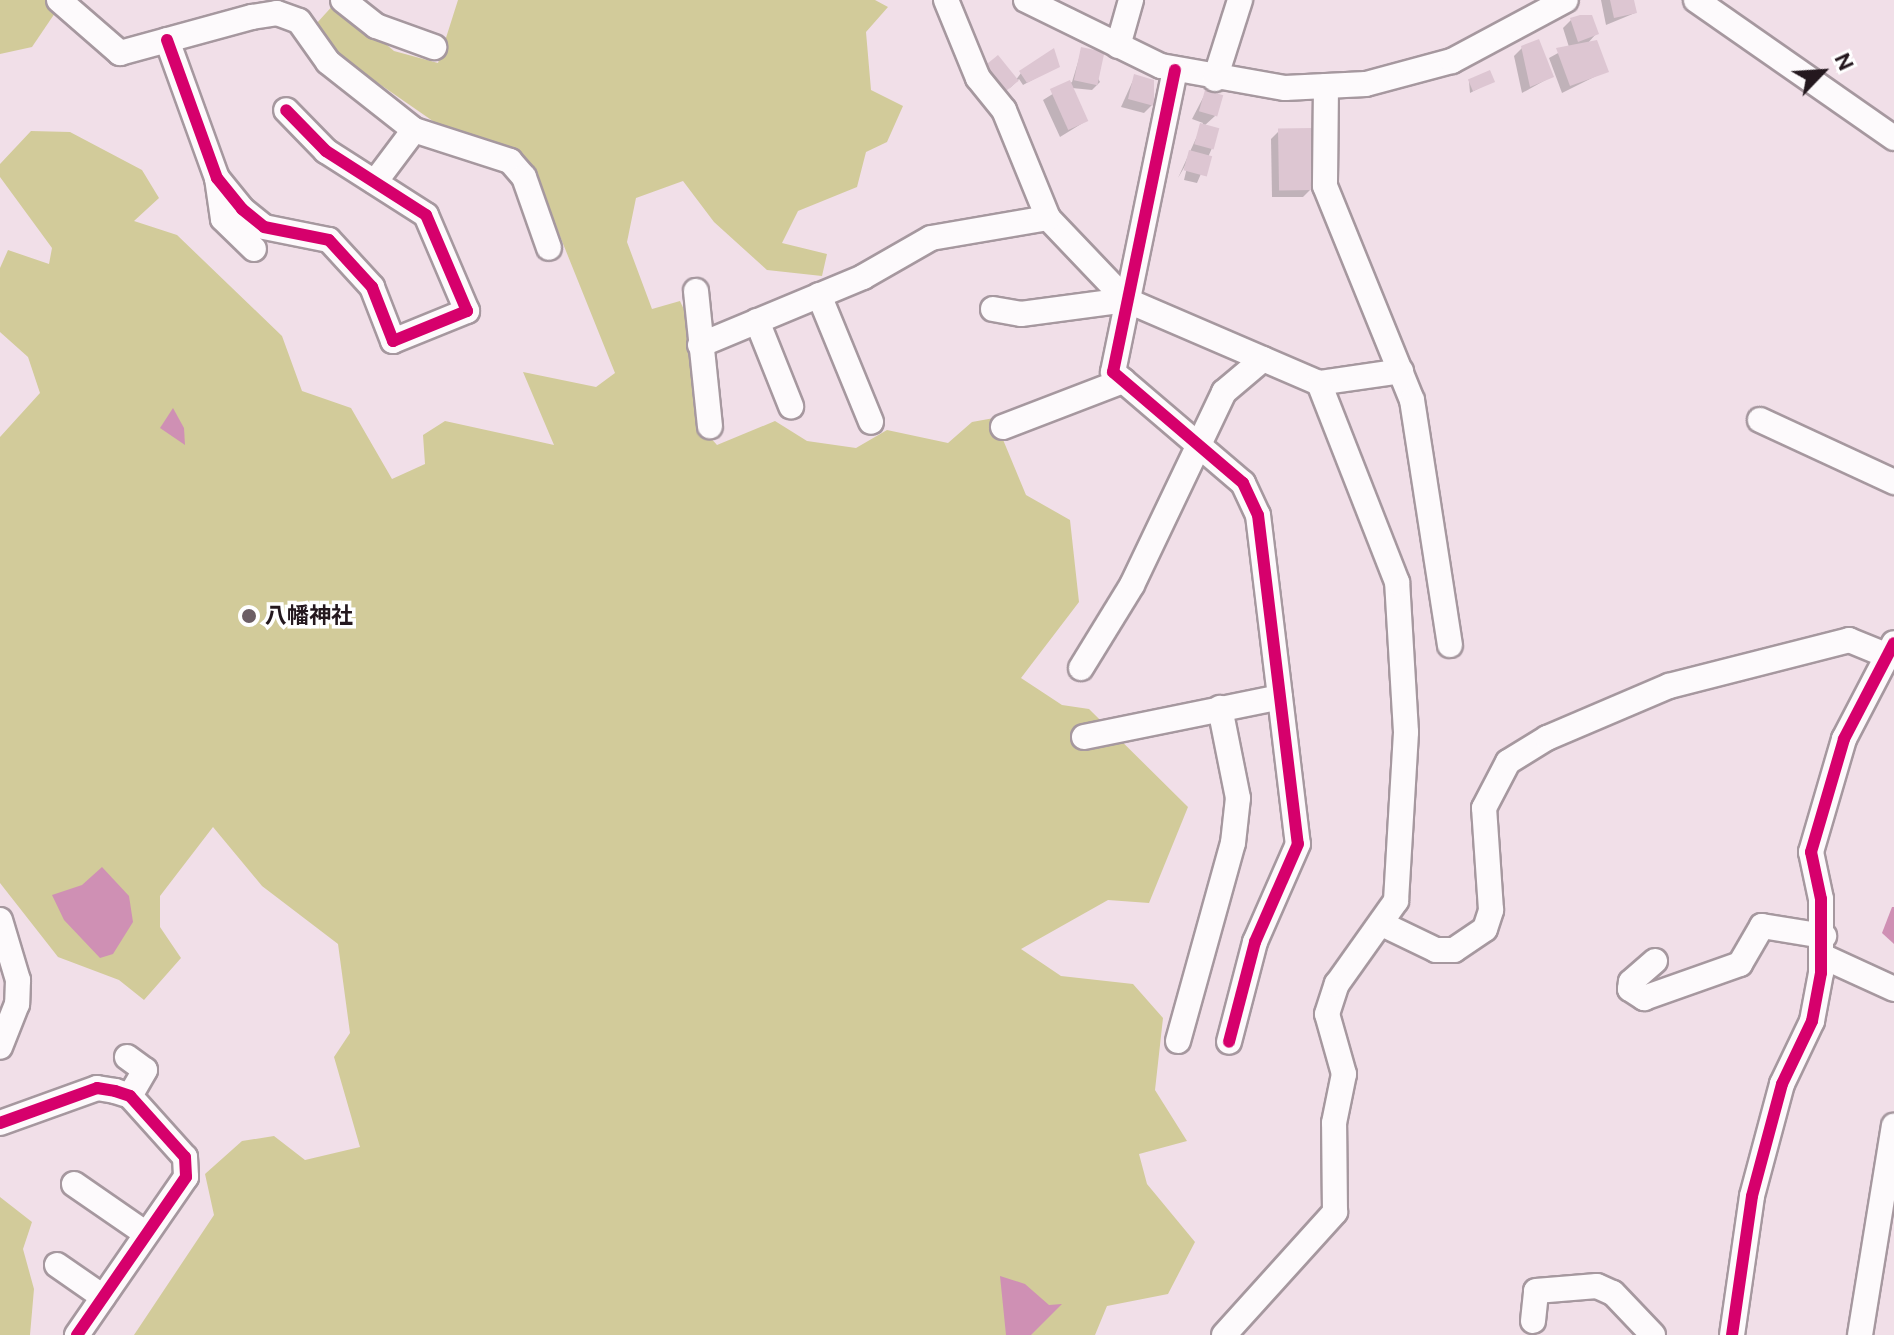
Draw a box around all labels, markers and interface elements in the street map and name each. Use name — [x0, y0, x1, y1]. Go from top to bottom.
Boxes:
north arrow — [1782, 32, 1862, 112]
text: N — [1828, 48, 1861, 75]
place label: 八幡神社 — [265, 603, 353, 629]
marker: 八幡神社 — [240, 607, 258, 625]

